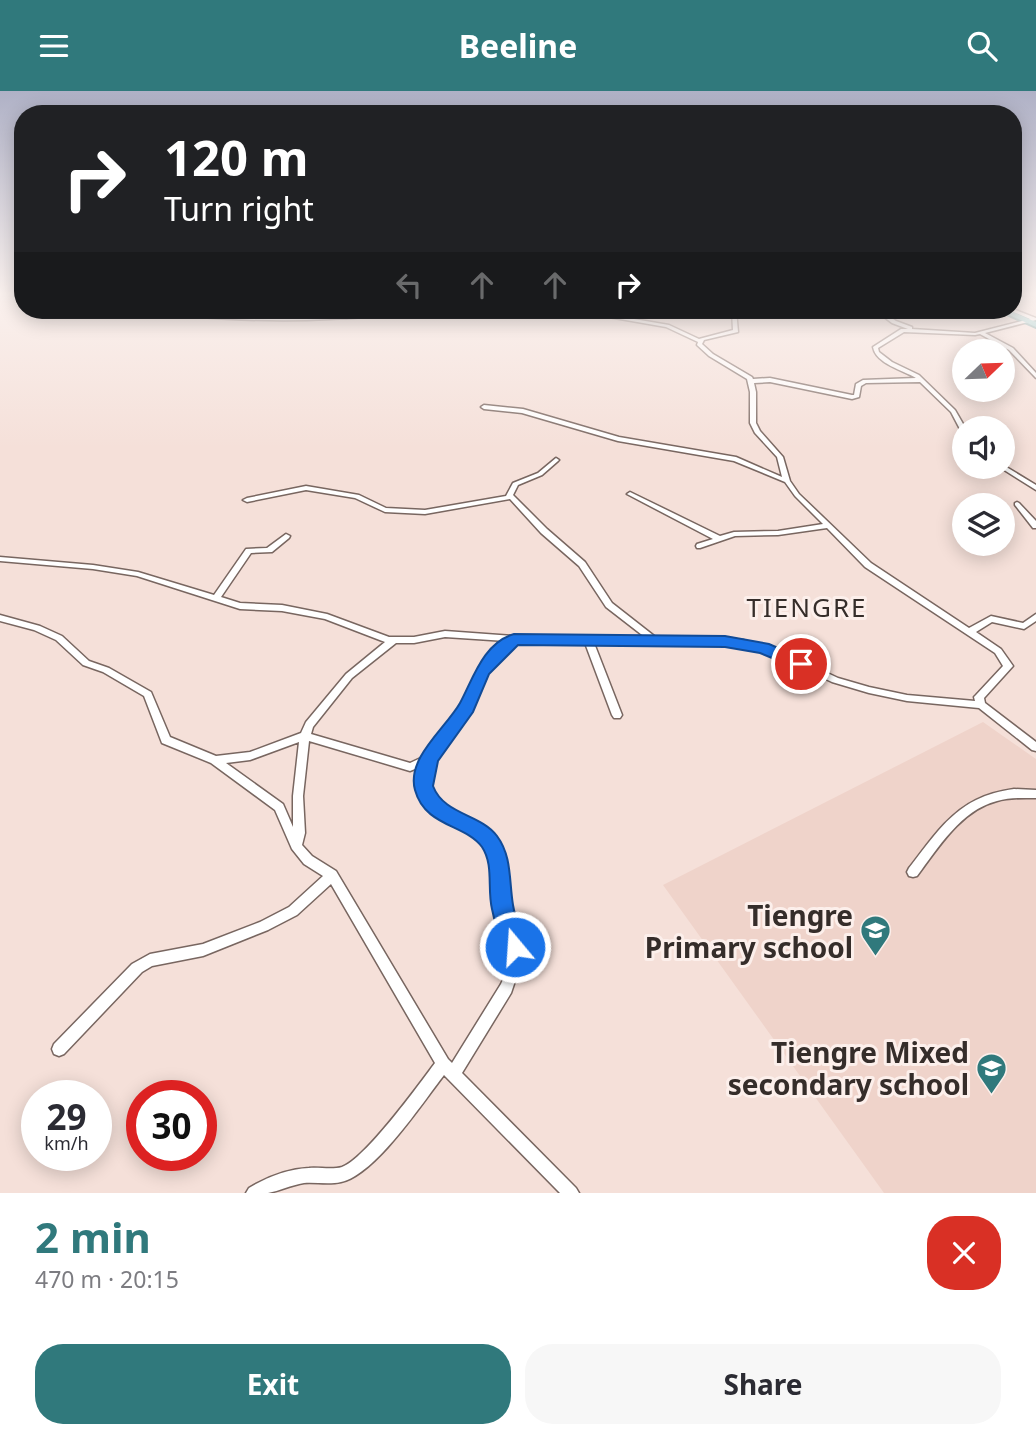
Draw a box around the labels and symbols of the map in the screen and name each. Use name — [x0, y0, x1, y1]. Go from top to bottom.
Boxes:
north arrow — [952, 339, 1015, 403]
district label: TIENGRE — [746, 589, 868, 625]
pin — [771, 634, 831, 694]
place label: Tiengre Primary school — [645, 896, 853, 966]
position arrow — [478, 910, 552, 984]
school or university icon: Tiengre Primary school — [859, 914, 893, 958]
place label: Tiengre Mixed secondary school — [728, 1033, 969, 1103]
school or university icon: Tiengre Mixed secondary school — [975, 1051, 1009, 1095]
speed limit sign: 30 — [126, 1080, 217, 1171]

